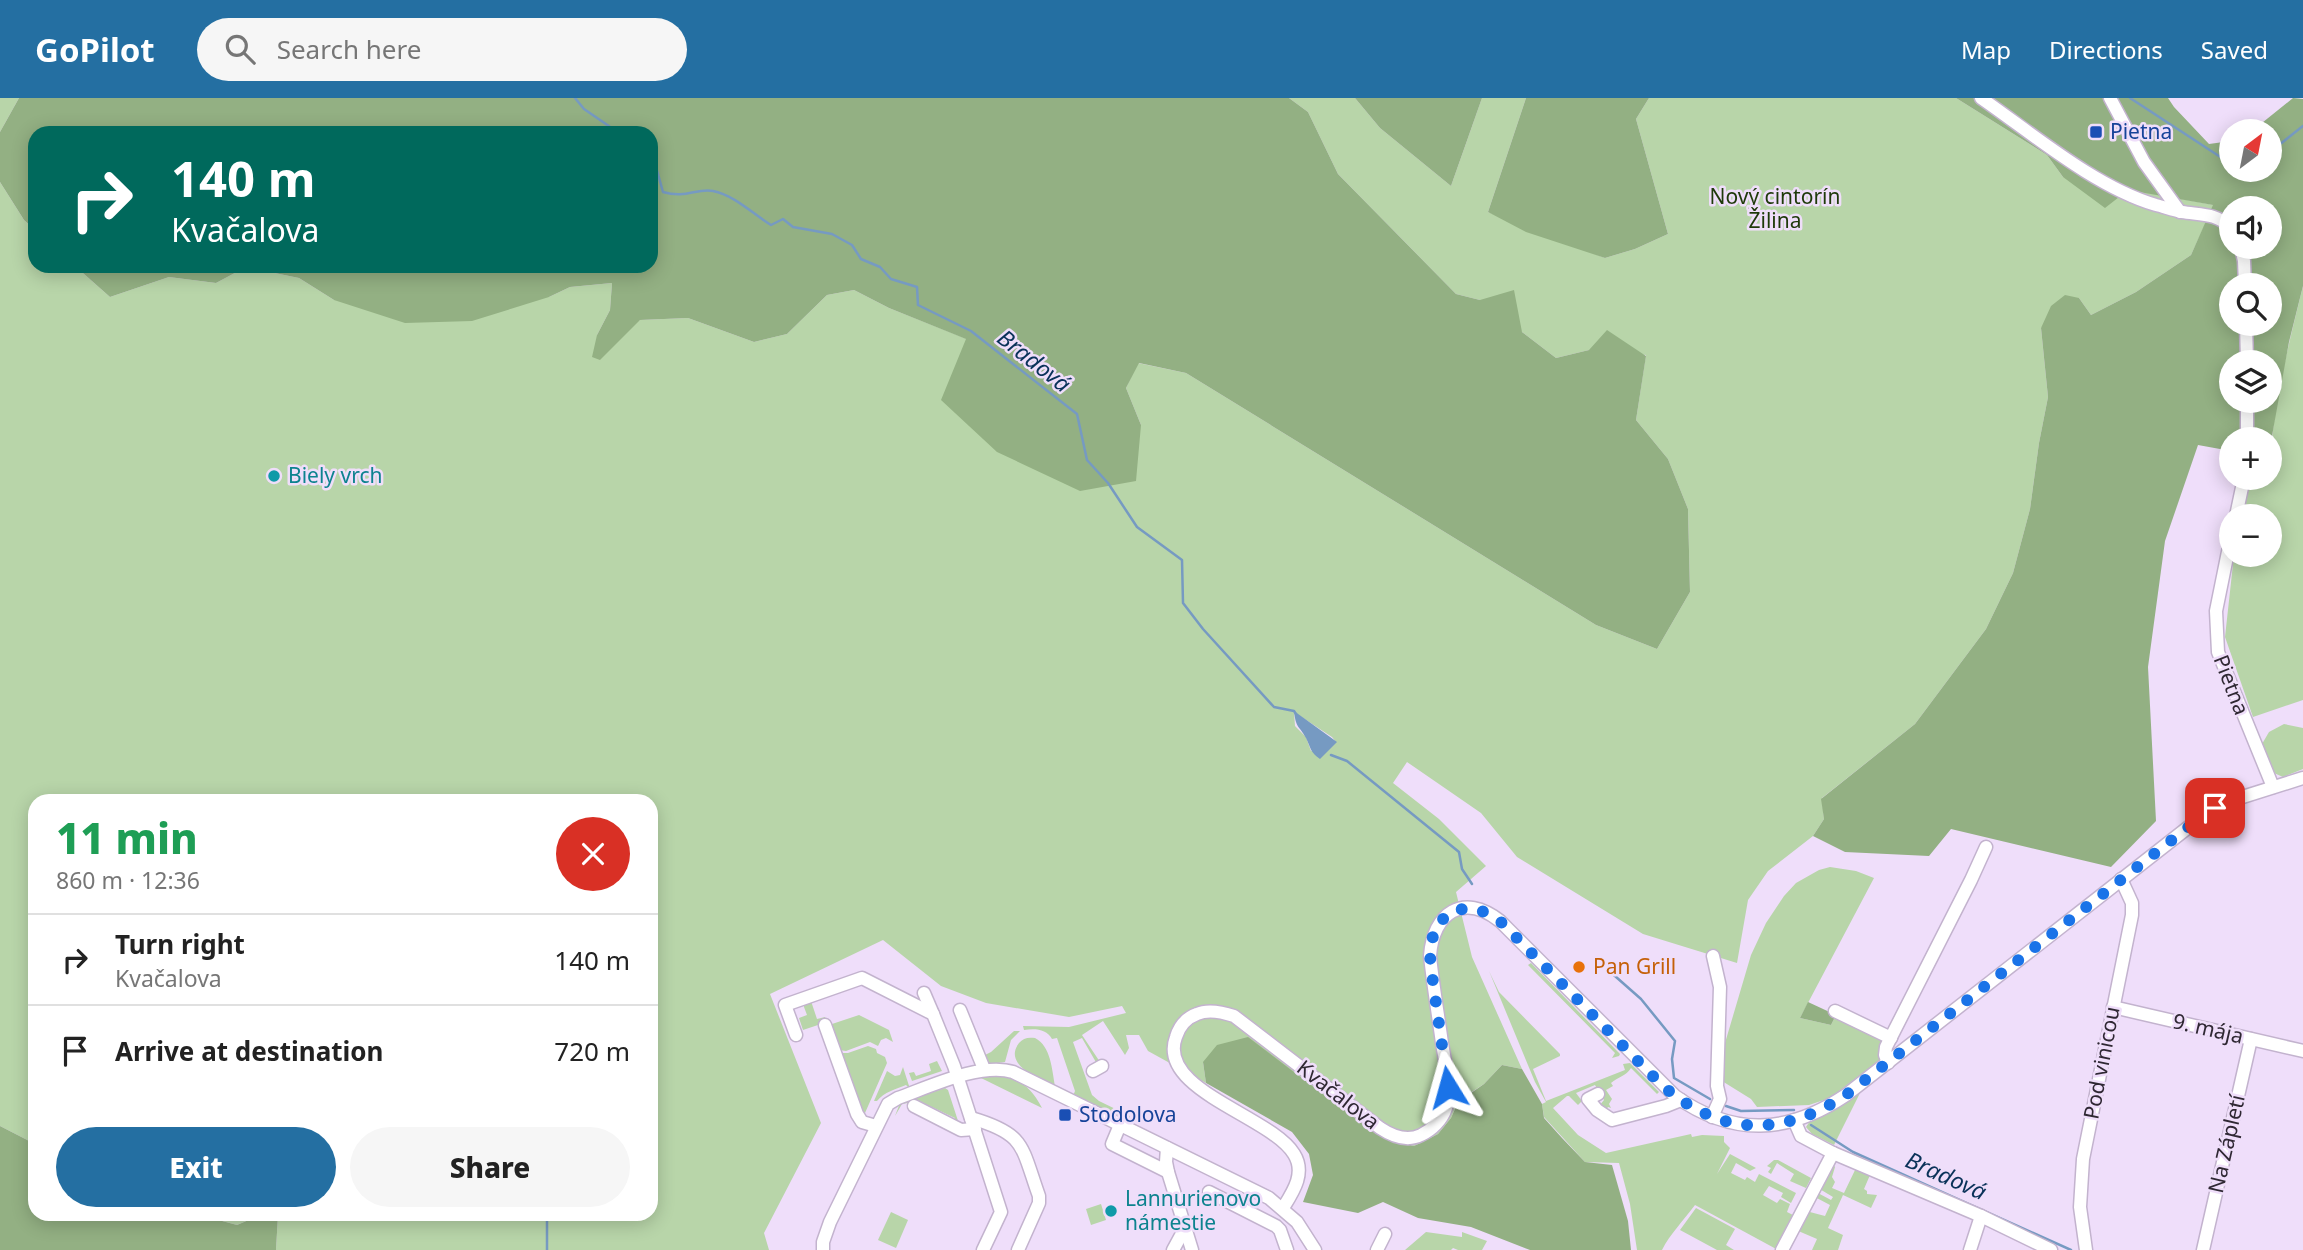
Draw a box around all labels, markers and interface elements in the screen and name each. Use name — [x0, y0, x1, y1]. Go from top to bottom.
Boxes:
search box — [197, 18, 687, 81]
text: GoPilot — [35, 27, 155, 72]
icon: search — [221, 30, 259, 68]
text: Search here — [277, 31, 421, 67]
text: Map — [1961, 33, 2011, 66]
text: Directions — [2049, 33, 2163, 66]
text: Saved — [2201, 33, 2268, 66]
place label: Pietna — [2110, 117, 2172, 145]
north arrow — [2219, 119, 2282, 182]
map controls — [2219, 119, 2282, 567]
marker: Pietna — [2088, 124, 2104, 140]
text: 140 m — [171, 145, 316, 211]
icon: right — [56, 154, 147, 245]
park label: Nový cintorín Žilina — [1710, 182, 1840, 234]
button: sound — [2219, 196, 2282, 259]
text: Kvačalova — [171, 208, 320, 251]
button: search — [2219, 273, 2282, 336]
water label: Bradová — [991, 321, 1078, 399]
button: layers — [2219, 350, 2282, 413]
button: + — [2219, 427, 2282, 490]
place label: Biely vrch — [288, 461, 382, 489]
marker: Biely vrch — [266, 468, 282, 484]
button: − — [2219, 504, 2282, 567]
street label: Pietna — [2208, 651, 2256, 719]
pin — [2185, 778, 2245, 838]
icon: arrive — [2196, 789, 2234, 827]
text: 11 min — [56, 809, 198, 866]
button: close — [556, 817, 630, 891]
text: 860 m · 12:36 — [56, 864, 200, 896]
text: Turn right — [115, 926, 245, 962]
icon: right — [56, 941, 94, 979]
text: 140 m — [554, 942, 630, 978]
place label: Pan Grill — [1593, 952, 1676, 980]
marker: Pan Grill — [1571, 959, 1587, 975]
text: Kvačalova — [115, 962, 222, 994]
street label: Pod vinicou — [2076, 1004, 2126, 1121]
street label: 9. mája — [2170, 1006, 2246, 1050]
icon: arrive — [56, 1032, 94, 1070]
text: Arrive at destination — [115, 1033, 384, 1069]
text: 720 m — [554, 1033, 630, 1069]
position arrow — [1411, 1050, 1485, 1124]
street label: Kvačalova — [1292, 1053, 1386, 1135]
street label: Na Zápletí — [2201, 1091, 2251, 1196]
place label: Stodolova — [1079, 1100, 1177, 1128]
marker: Stodolova — [1057, 1107, 1073, 1123]
button: Exit — [56, 1127, 336, 1207]
button: Share — [350, 1127, 630, 1207]
water label: Bradová — [1901, 1143, 1992, 1207]
place label: Lannurienovo námestie — [1125, 1184, 1261, 1236]
marker: Lannurienovo námestie — [1103, 1203, 1119, 1219]

